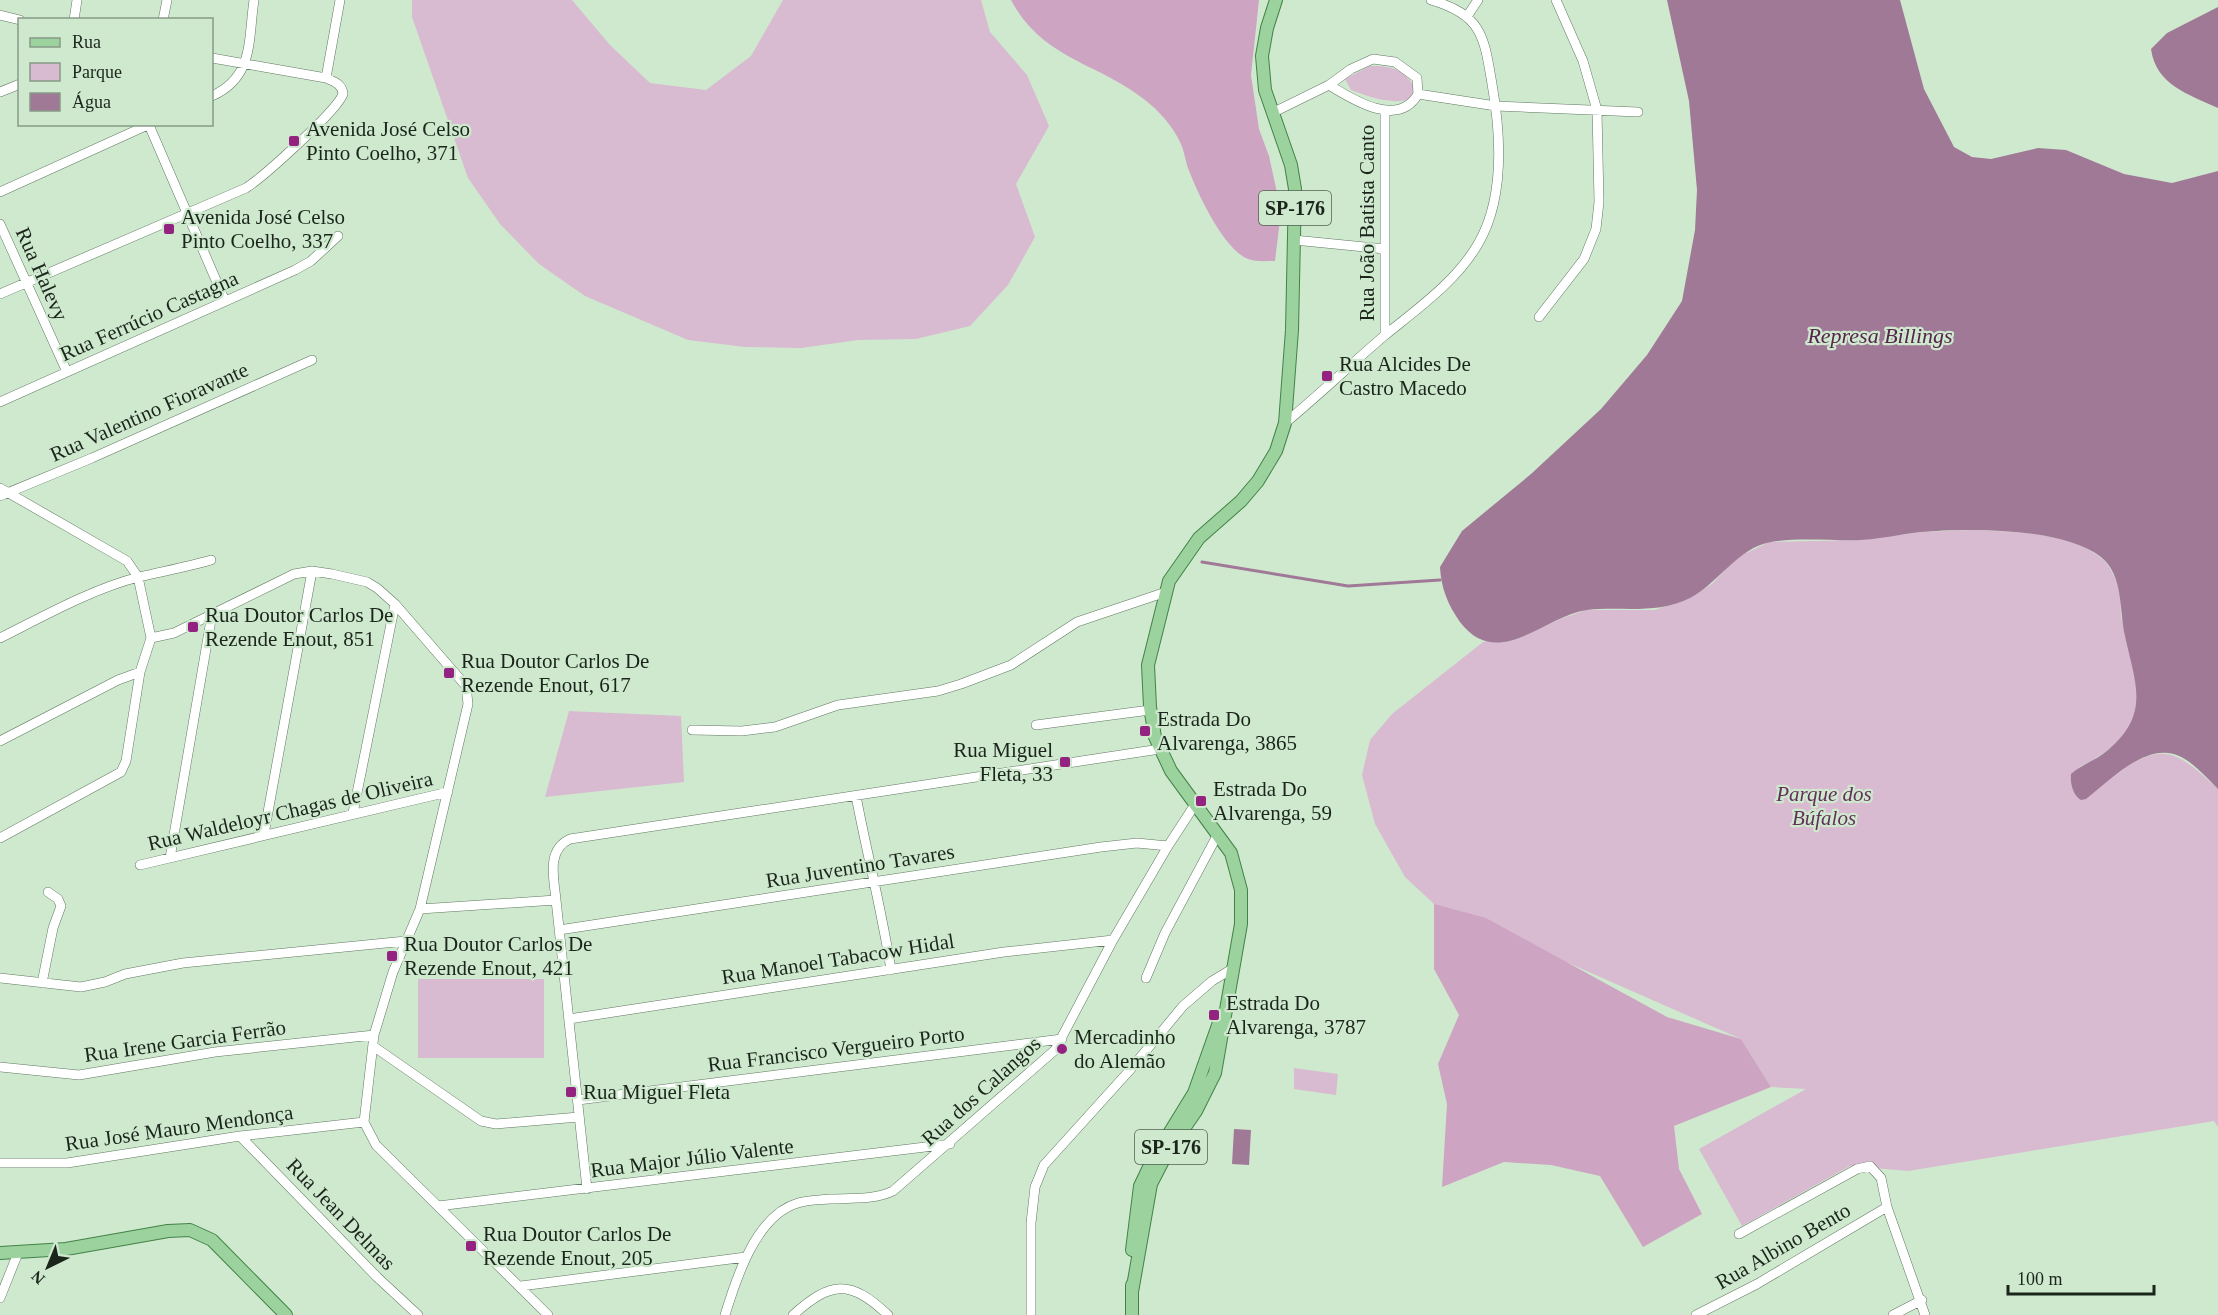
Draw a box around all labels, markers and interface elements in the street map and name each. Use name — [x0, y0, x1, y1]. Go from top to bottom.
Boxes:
legend — [18, 18, 213, 126]
text: Rua — [72, 32, 101, 52]
text: Parque — [72, 62, 122, 82]
text: Água — [72, 91, 111, 112]
place label: Avenida José Celso Pinto Coelho, 371 — [306, 117, 470, 165]
street label: Rua João Batista Canto — [1355, 125, 1379, 321]
marker: Avenida José Celso Pinto Coelho, 371 — [287, 134, 301, 148]
road number: SP-176 — [1259, 191, 1331, 225]
place label: Avenida José Celso Pinto Coelho, 337 — [181, 205, 345, 253]
marker: Avenida José Celso Pinto Coelho, 337 — [162, 222, 176, 236]
street label: Rua Halevy — [11, 224, 73, 325]
street label: Rua Ferrúcio Castagna — [56, 266, 242, 366]
water label: Represa Billings — [1806, 323, 1953, 348]
place label: Rua Alcides De Castro Macedo — [1339, 352, 1471, 400]
street label: Rua Valentino Fioravante — [46, 357, 252, 467]
marker: Rua Alcides De Castro Macedo — [1320, 369, 1334, 383]
place label: Rua Doutor Carlos De Rezende Enout, 851 — [205, 603, 393, 651]
marker: Rua Doutor Carlos De Rezende Enout, 851 — [186, 620, 200, 634]
place label: Rua Doutor Carlos De Rezende Enout, 617 — [461, 649, 649, 697]
marker: Rua Doutor Carlos De Rezende Enout, 617 — [442, 666, 456, 680]
place label: Estrada Do Alvarenga, 3865 — [1157, 707, 1297, 755]
marker: Estrada Do Alvarenga, 3865 — [1138, 724, 1152, 738]
place label: Rua Miguel Fleta, 33 — [953, 738, 1053, 786]
marker: Rua Miguel Fleta, 33 — [1058, 755, 1072, 769]
street label: Rua Waldeloyr Chagas de Oliveira — [145, 766, 436, 856]
place label: Estrada Do Alvarenga, 59 — [1213, 777, 1332, 825]
park label: Parque dos Búfalos — [1775, 782, 1872, 830]
marker: Estrada Do Alvarenga, 59 — [1194, 794, 1208, 808]
street label: Rua Juventino Tavares — [764, 839, 956, 893]
street label: Rua Manoel Tabacow Hidal — [720, 929, 956, 989]
place label: Rua Doutor Carlos De Rezende Enout, 421 — [404, 932, 592, 980]
marker: Rua Doutor Carlos De Rezende Enout, 421 — [385, 949, 399, 963]
place label: Estrada Do Alvarenga, 3787 — [1226, 991, 1366, 1039]
marker: Estrada Do Alvarenga, 3787 — [1207, 1008, 1221, 1022]
street label: Rua Irene Garcia Ferrão — [83, 1015, 287, 1067]
street label: Rua Francisco Vergueiro Porto — [706, 1021, 966, 1077]
place label: Mercadinho do Alemão — [1074, 1025, 1175, 1073]
street label: Rua dos Calangos — [917, 1031, 1045, 1151]
marker: Mercadinho do Alemão — [1055, 1042, 1069, 1056]
place label: Rua Miguel Fleta — [583, 1080, 731, 1104]
marker: Rua Miguel Fleta — [564, 1085, 578, 1099]
street label: Rua José Mauro Mendonça — [63, 1100, 295, 1156]
road number: SP-176 — [1135, 1130, 1207, 1164]
street label: Rua Major Júlio Valente — [589, 1134, 795, 1182]
street label: Rua Jean Delmas — [282, 1153, 400, 1275]
street label: Rua Albino Bento — [1711, 1198, 1855, 1294]
place label: Rua Doutor Carlos De Rezende Enout, 205 — [483, 1222, 671, 1270]
north arrow — [18, 1237, 78, 1297]
marker: Rua Doutor Carlos De Rezende Enout, 205 — [464, 1239, 478, 1253]
scale bar — [2008, 1258, 2154, 1296]
text: N — [28, 1267, 48, 1288]
text: 100 m — [2017, 1269, 2063, 1289]

